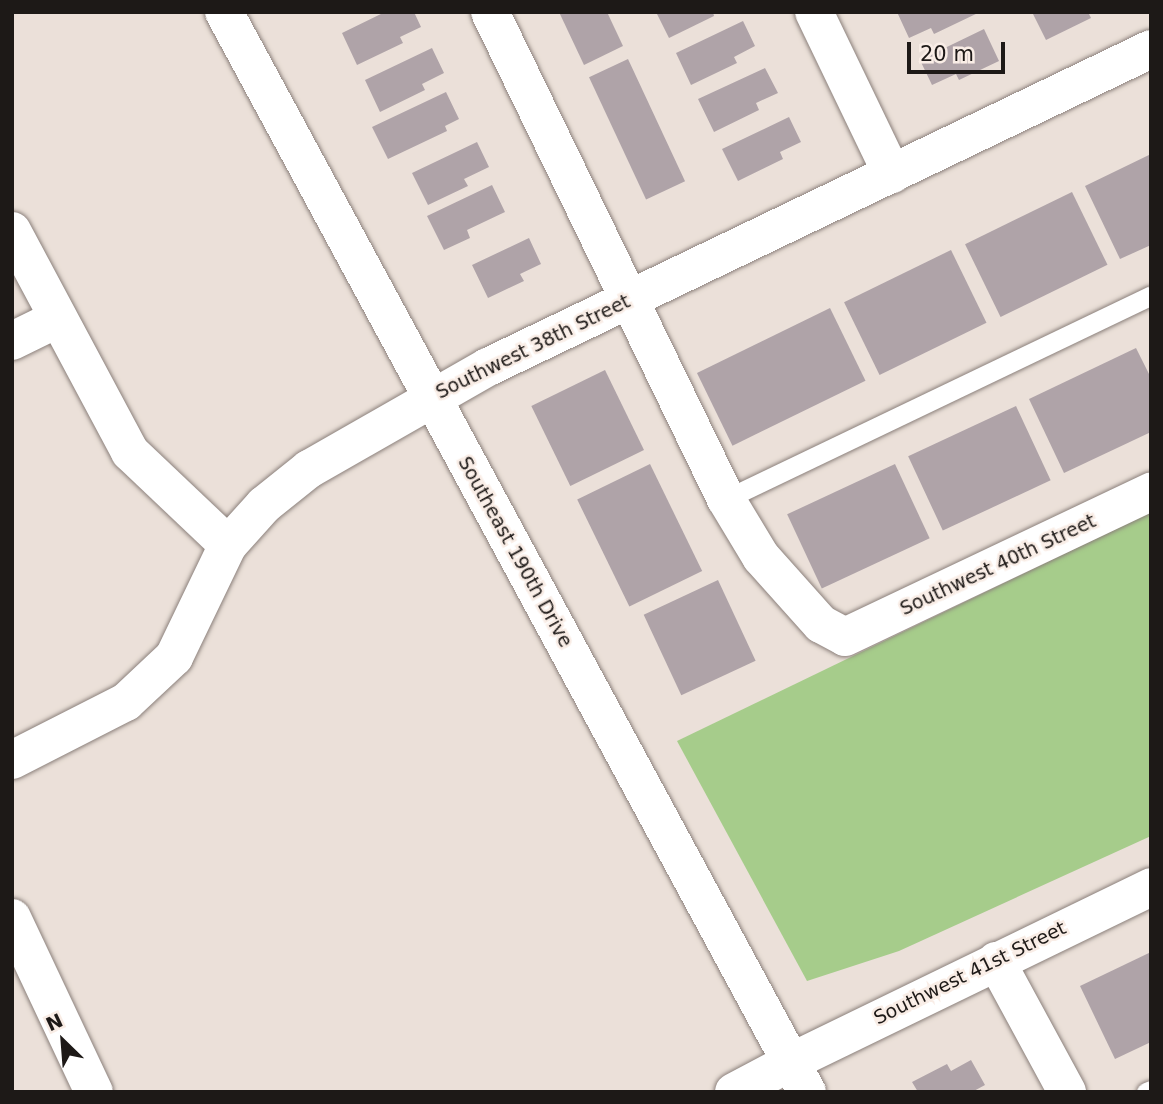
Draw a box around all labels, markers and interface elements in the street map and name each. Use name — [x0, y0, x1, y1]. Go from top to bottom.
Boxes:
scale bar — [911, 28, 1009, 72]
text: 20 m — [920, 42, 974, 66]
street label: Southwest 38th Street — [432, 290, 634, 404]
street label: Southeast 190th Drive — [453, 453, 577, 651]
street label: Southwest 40th Street — [897, 510, 1099, 620]
street label: Southwest 41st Street — [870, 916, 1070, 1030]
north arrow — [28, 1006, 98, 1076]
text: N — [42, 1009, 66, 1035]

